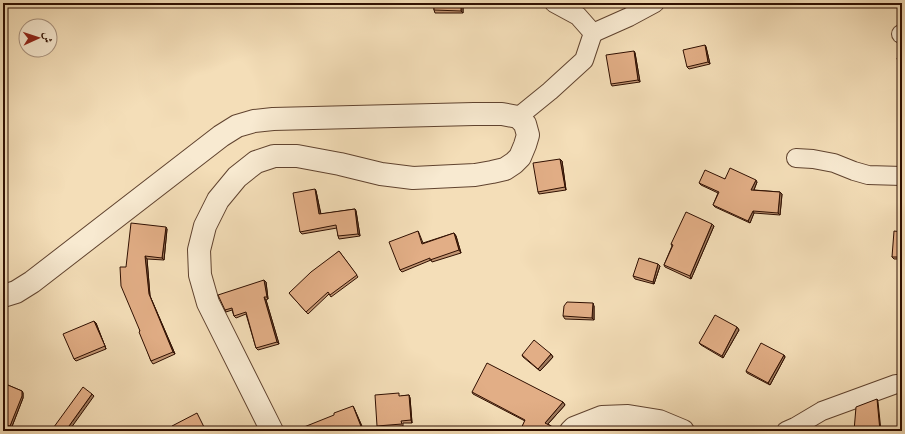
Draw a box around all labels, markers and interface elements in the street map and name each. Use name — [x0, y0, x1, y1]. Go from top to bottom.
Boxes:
north arrow — [18, 18, 58, 58]
text: ش — [41, 32, 55, 43]

